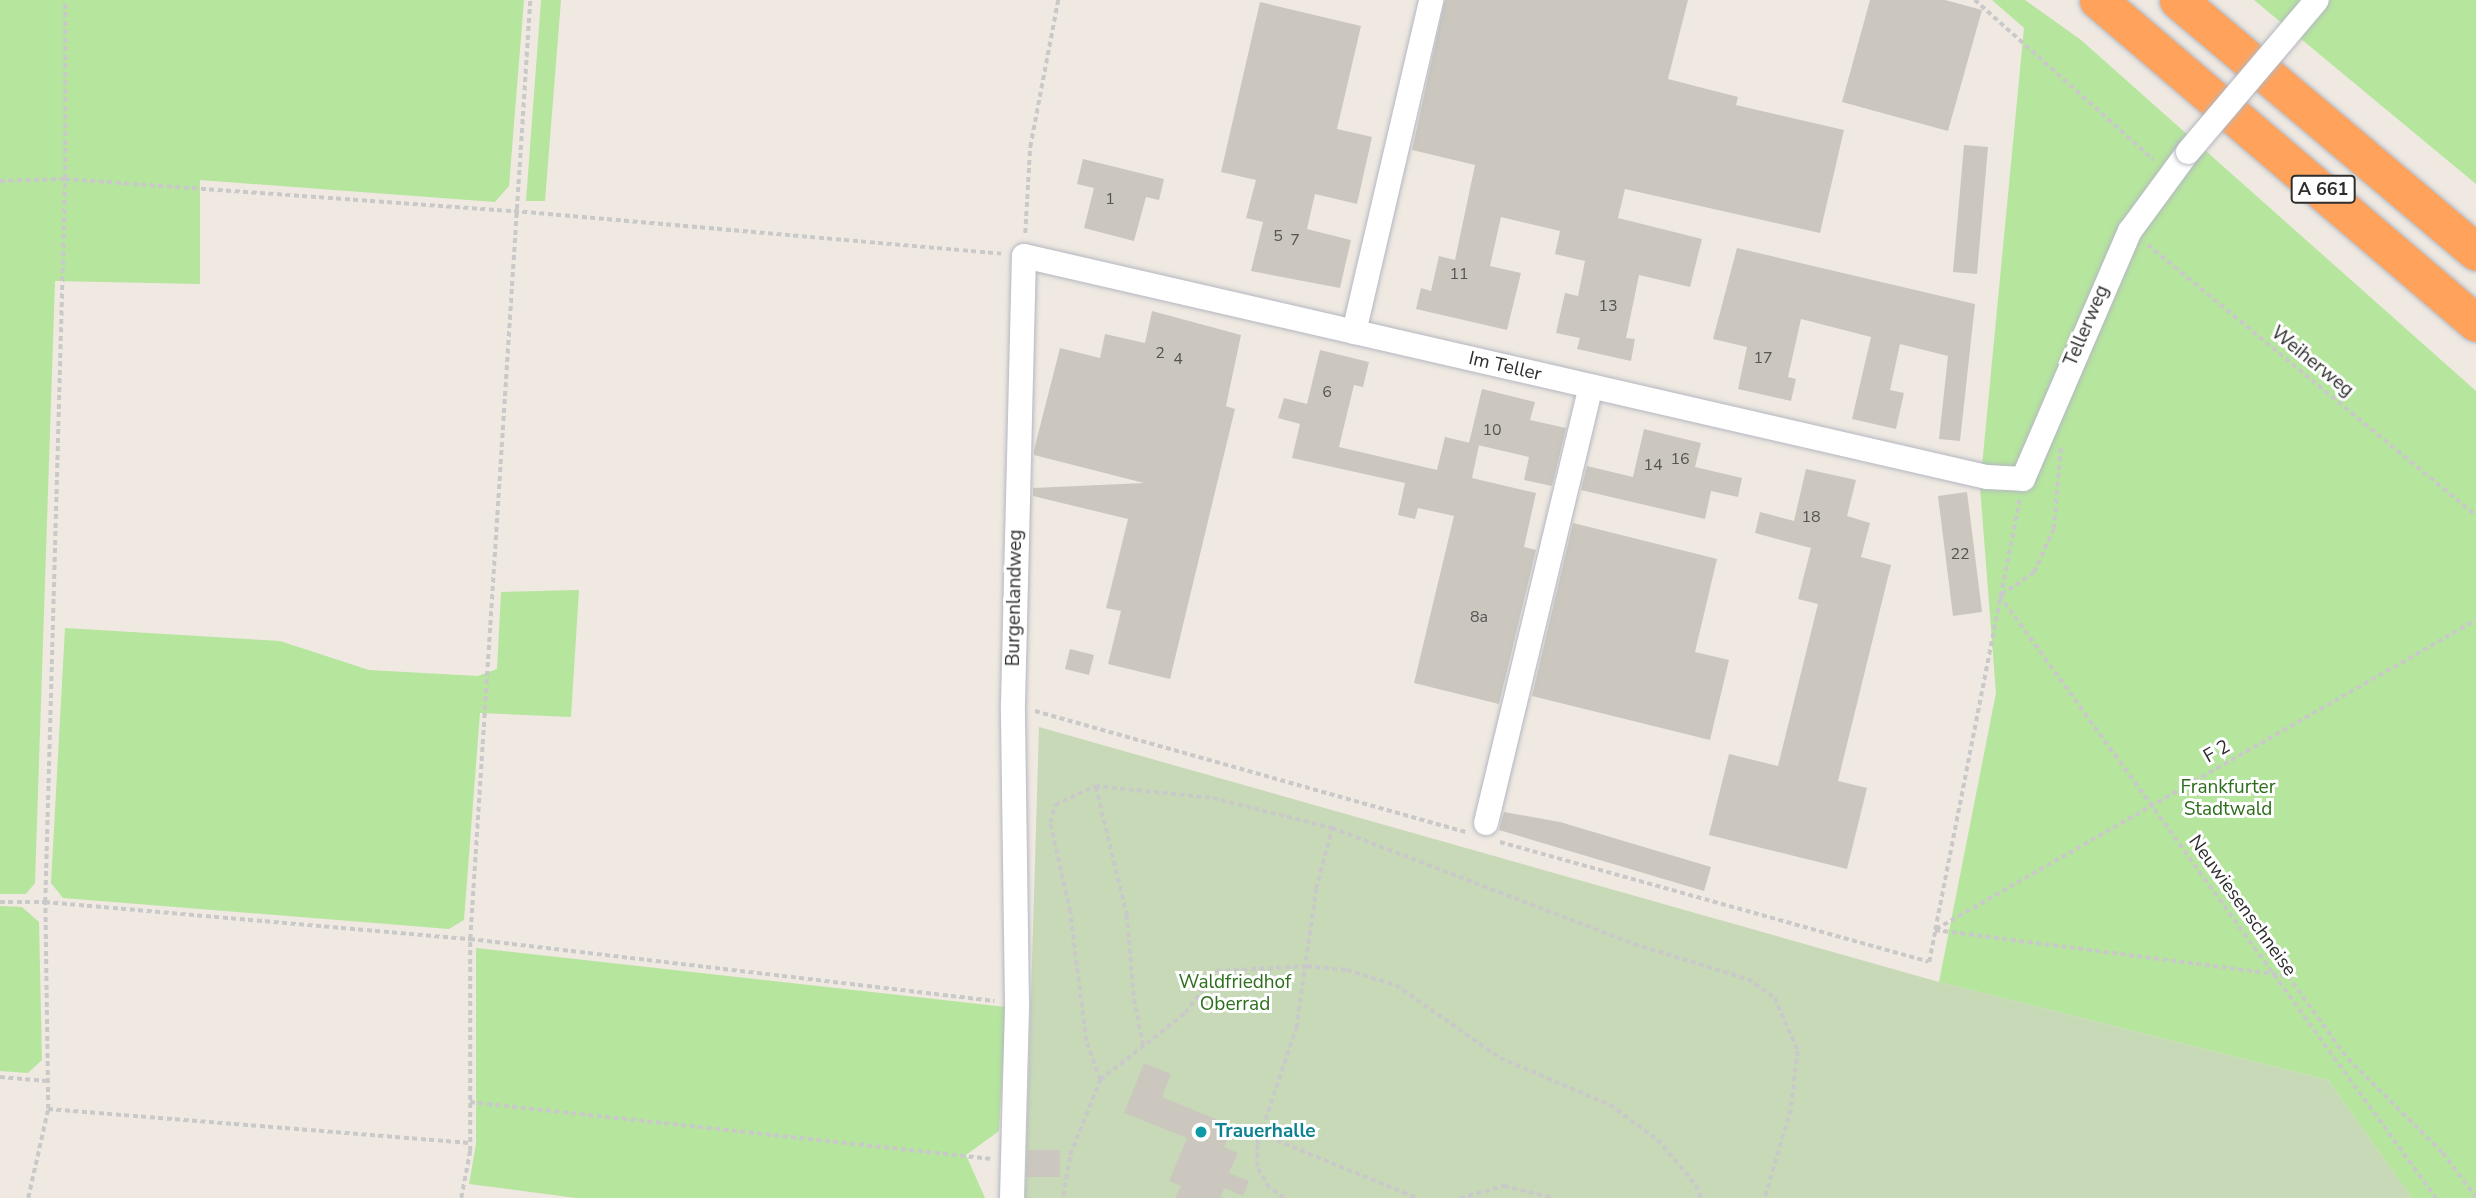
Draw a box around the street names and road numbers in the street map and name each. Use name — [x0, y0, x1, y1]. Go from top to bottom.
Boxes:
road number: A 661 — [2290, 174, 2356, 204]
street label: Tellerweg — [2060, 282, 2114, 370]
street label: Weiherweg — [2266, 322, 2358, 402]
street label: Im Teller — [1466, 348, 1544, 386]
street label: Burgenlandweg — [1002, 529, 1028, 667]
street label: F 2 — [2200, 735, 2234, 769]
street label: Neuwiesenschneise — [2183, 831, 2301, 981]

